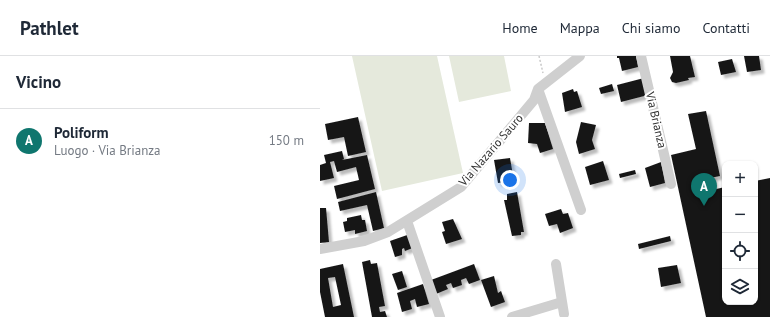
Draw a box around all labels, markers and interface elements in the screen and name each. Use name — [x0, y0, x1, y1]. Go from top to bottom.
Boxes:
text: Pathlet — [20, 16, 79, 40]
text: Home — [502, 19, 538, 37]
text: Mappa — [560, 19, 600, 37]
text: Chi siamo — [622, 19, 680, 37]
text: Contatti — [702, 19, 750, 37]
text: Vicino — [16, 71, 61, 93]
street label: Via Brianza — [643, 89, 670, 150]
street label: Via Nazario Sauro — [455, 110, 526, 190]
text: Poliform — [54, 123, 109, 142]
text: A — [25, 132, 33, 149]
text: 150 m — [269, 132, 304, 149]
text: Luogo · Via Brianza — [54, 142, 161, 159]
map controls — [722, 161, 758, 305]
button: + — [722, 161, 758, 197]
your location — [500, 170, 520, 190]
pin: A — [691, 173, 717, 206]
button: − — [722, 197, 758, 233]
button: locate — [722, 233, 758, 269]
button: layers — [722, 269, 758, 305]

